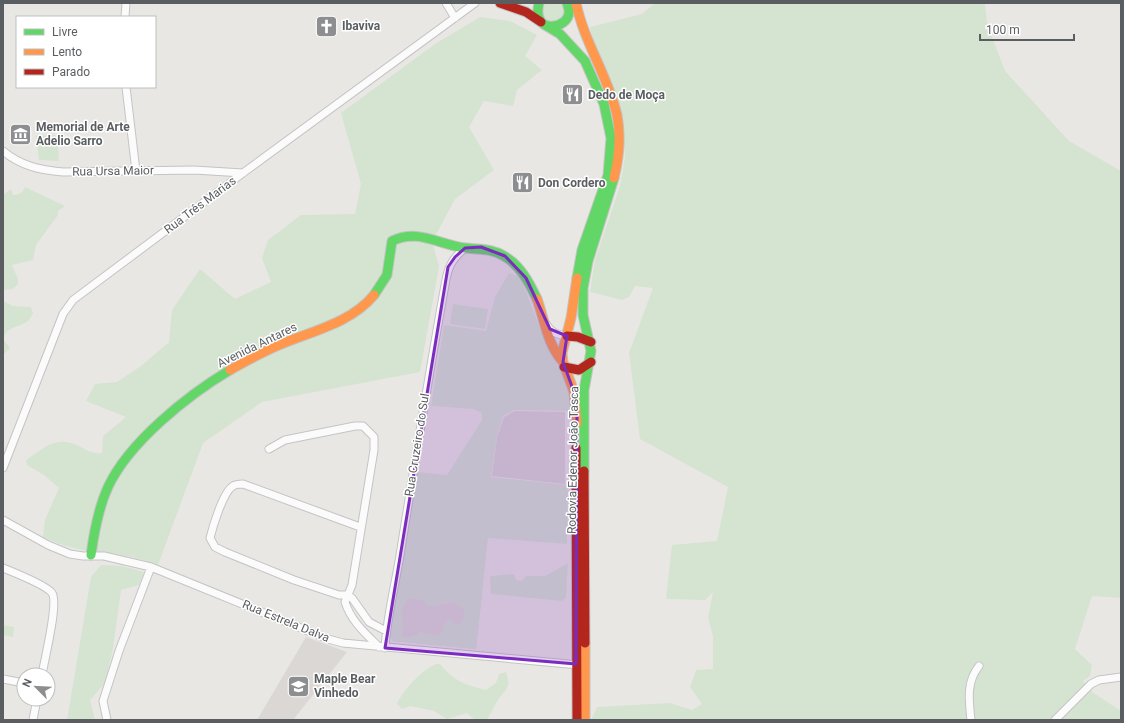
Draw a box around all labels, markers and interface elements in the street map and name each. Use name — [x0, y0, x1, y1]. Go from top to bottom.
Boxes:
church icon: Ibaviva — [314, 13, 340, 39]
legend — [16, 16, 156, 88]
scale bar — [980, 16, 1074, 42]
place label: Ibaviva — [342, 19, 381, 33]
text: 100 m — [986, 23, 1020, 37]
text: Livre — [52, 25, 78, 39]
text: Lento — [52, 45, 82, 59]
text: Parado — [52, 65, 90, 79]
restaurant icon: Dedo de Moça — [560, 82, 586, 108]
place label: Dedo de Moça — [588, 88, 666, 102]
place label: Memorial de Arte Adelio Sarro — [36, 120, 130, 148]
museum icon: Memorial de Arte Adelio Sarro — [7, 121, 33, 147]
street label: Rua Ursa Maior — [72, 163, 154, 179]
restaurant icon: Don Cordero — [510, 170, 536, 196]
street label: Rua Três Marias — [161, 173, 239, 237]
place label: Don Cordero — [538, 176, 606, 190]
street label: Avenida Antares — [215, 320, 299, 370]
street label: Rodovia Edenor João Tasca — [565, 386, 581, 534]
street label: Rua Cruzeiro do Sul — [402, 392, 432, 498]
street label: Rua Estrela Dalva — [240, 597, 332, 645]
north arrow — [16, 667, 56, 707]
place label: Maple Bear Vinhedo — [314, 672, 376, 700]
school or university icon: Maple Bear Vinhedo — [286, 673, 312, 699]
text: N — [20, 677, 35, 689]

